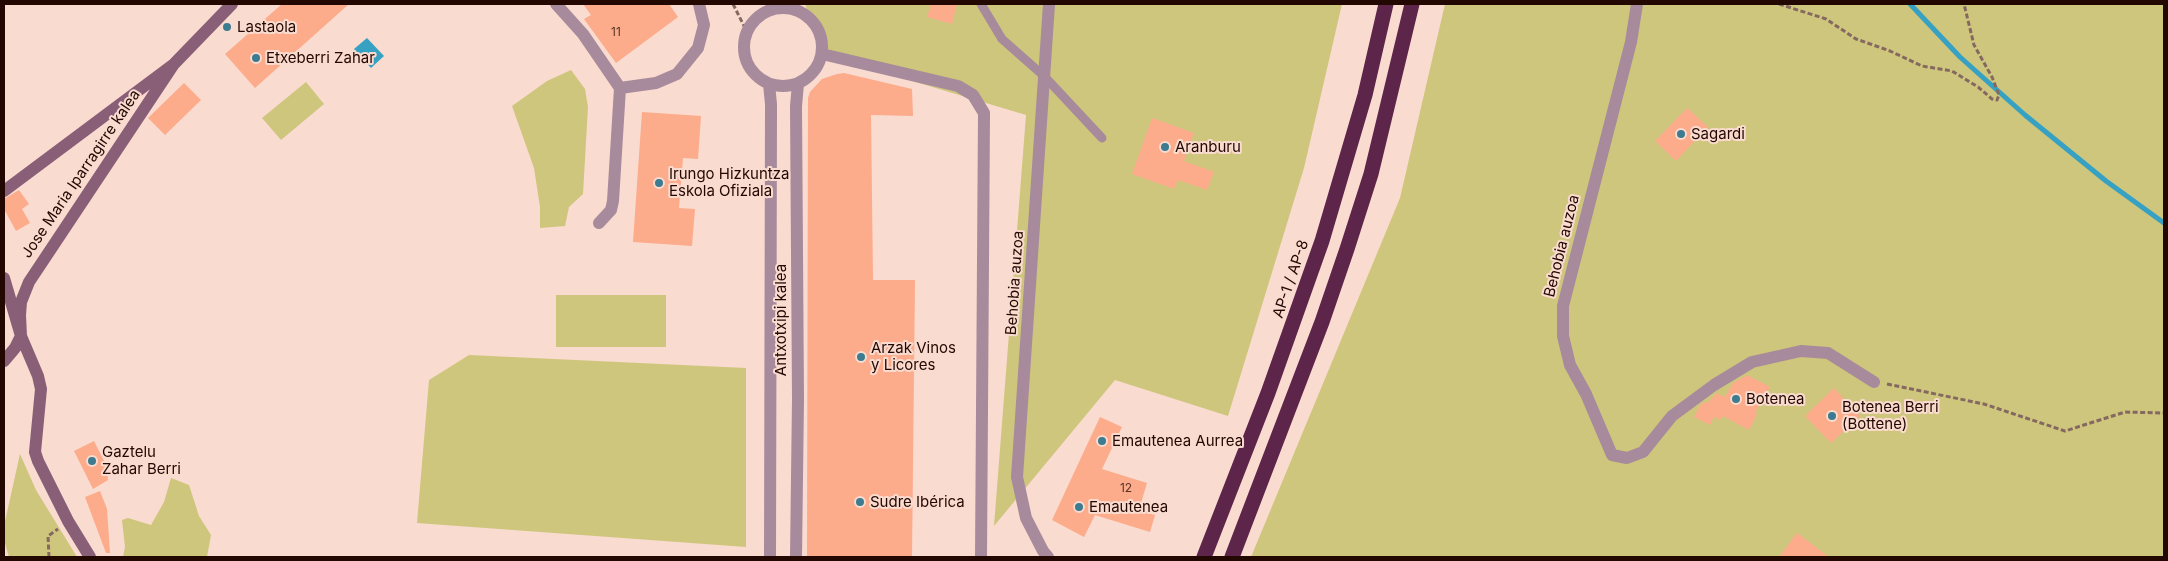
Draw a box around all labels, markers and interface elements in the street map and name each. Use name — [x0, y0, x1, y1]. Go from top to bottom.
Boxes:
place label: Lastaola — [237, 18, 296, 36]
marker: Lastaola — [221, 21, 233, 33]
house number: 11 — [611, 25, 621, 39]
place label: Etxeberri Zahar — [266, 49, 375, 67]
marker: Etxeberri Zahar — [250, 52, 262, 64]
street label: Jose Maria Iparragirre kalea — [18, 86, 144, 262]
place label: Sagardi — [1691, 125, 1745, 143]
marker: Sagardi — [1675, 128, 1687, 140]
place label: Aranburu — [1175, 138, 1241, 156]
marker: Aranburu — [1159, 141, 1171, 153]
place label: Irungo Hizkuntza Eskola Ofiziala — [669, 165, 789, 200]
marker: Irungo Hizkuntza Eskola Ofiziala — [653, 177, 665, 189]
street label: Behobia auzoa — [1541, 193, 1583, 299]
street label: Behobia auzoa — [1002, 230, 1028, 336]
street label: AP-1 / AP-8 — [1269, 238, 1313, 320]
street label: Antxotxipi kalea — [772, 264, 790, 376]
place label: Arzak Vinos y Licores — [871, 339, 956, 374]
marker: Arzak Vinos y Licores — [855, 351, 867, 363]
place label: Botenea — [1746, 390, 1804, 408]
marker: Botenea — [1730, 393, 1742, 405]
place label: Botenea Berri (Bottene) — [1842, 398, 1939, 433]
marker: Botenea Berri (Bottene) — [1826, 410, 1838, 422]
place label: Emautenea Aurrea — [1112, 432, 1243, 450]
marker: Emautenea Aurrea — [1096, 435, 1108, 447]
place label: Gaztelu Zahar Berri — [102, 443, 181, 478]
marker: Gaztelu Zahar Berri — [86, 455, 98, 467]
house number: 12 — [1120, 481, 1132, 495]
place label: Sudre Ibérica — [870, 493, 965, 511]
marker: Sudre Ibérica — [854, 496, 866, 508]
place label: Emautenea — [1089, 498, 1168, 516]
marker: Emautenea — [1073, 501, 1085, 513]

